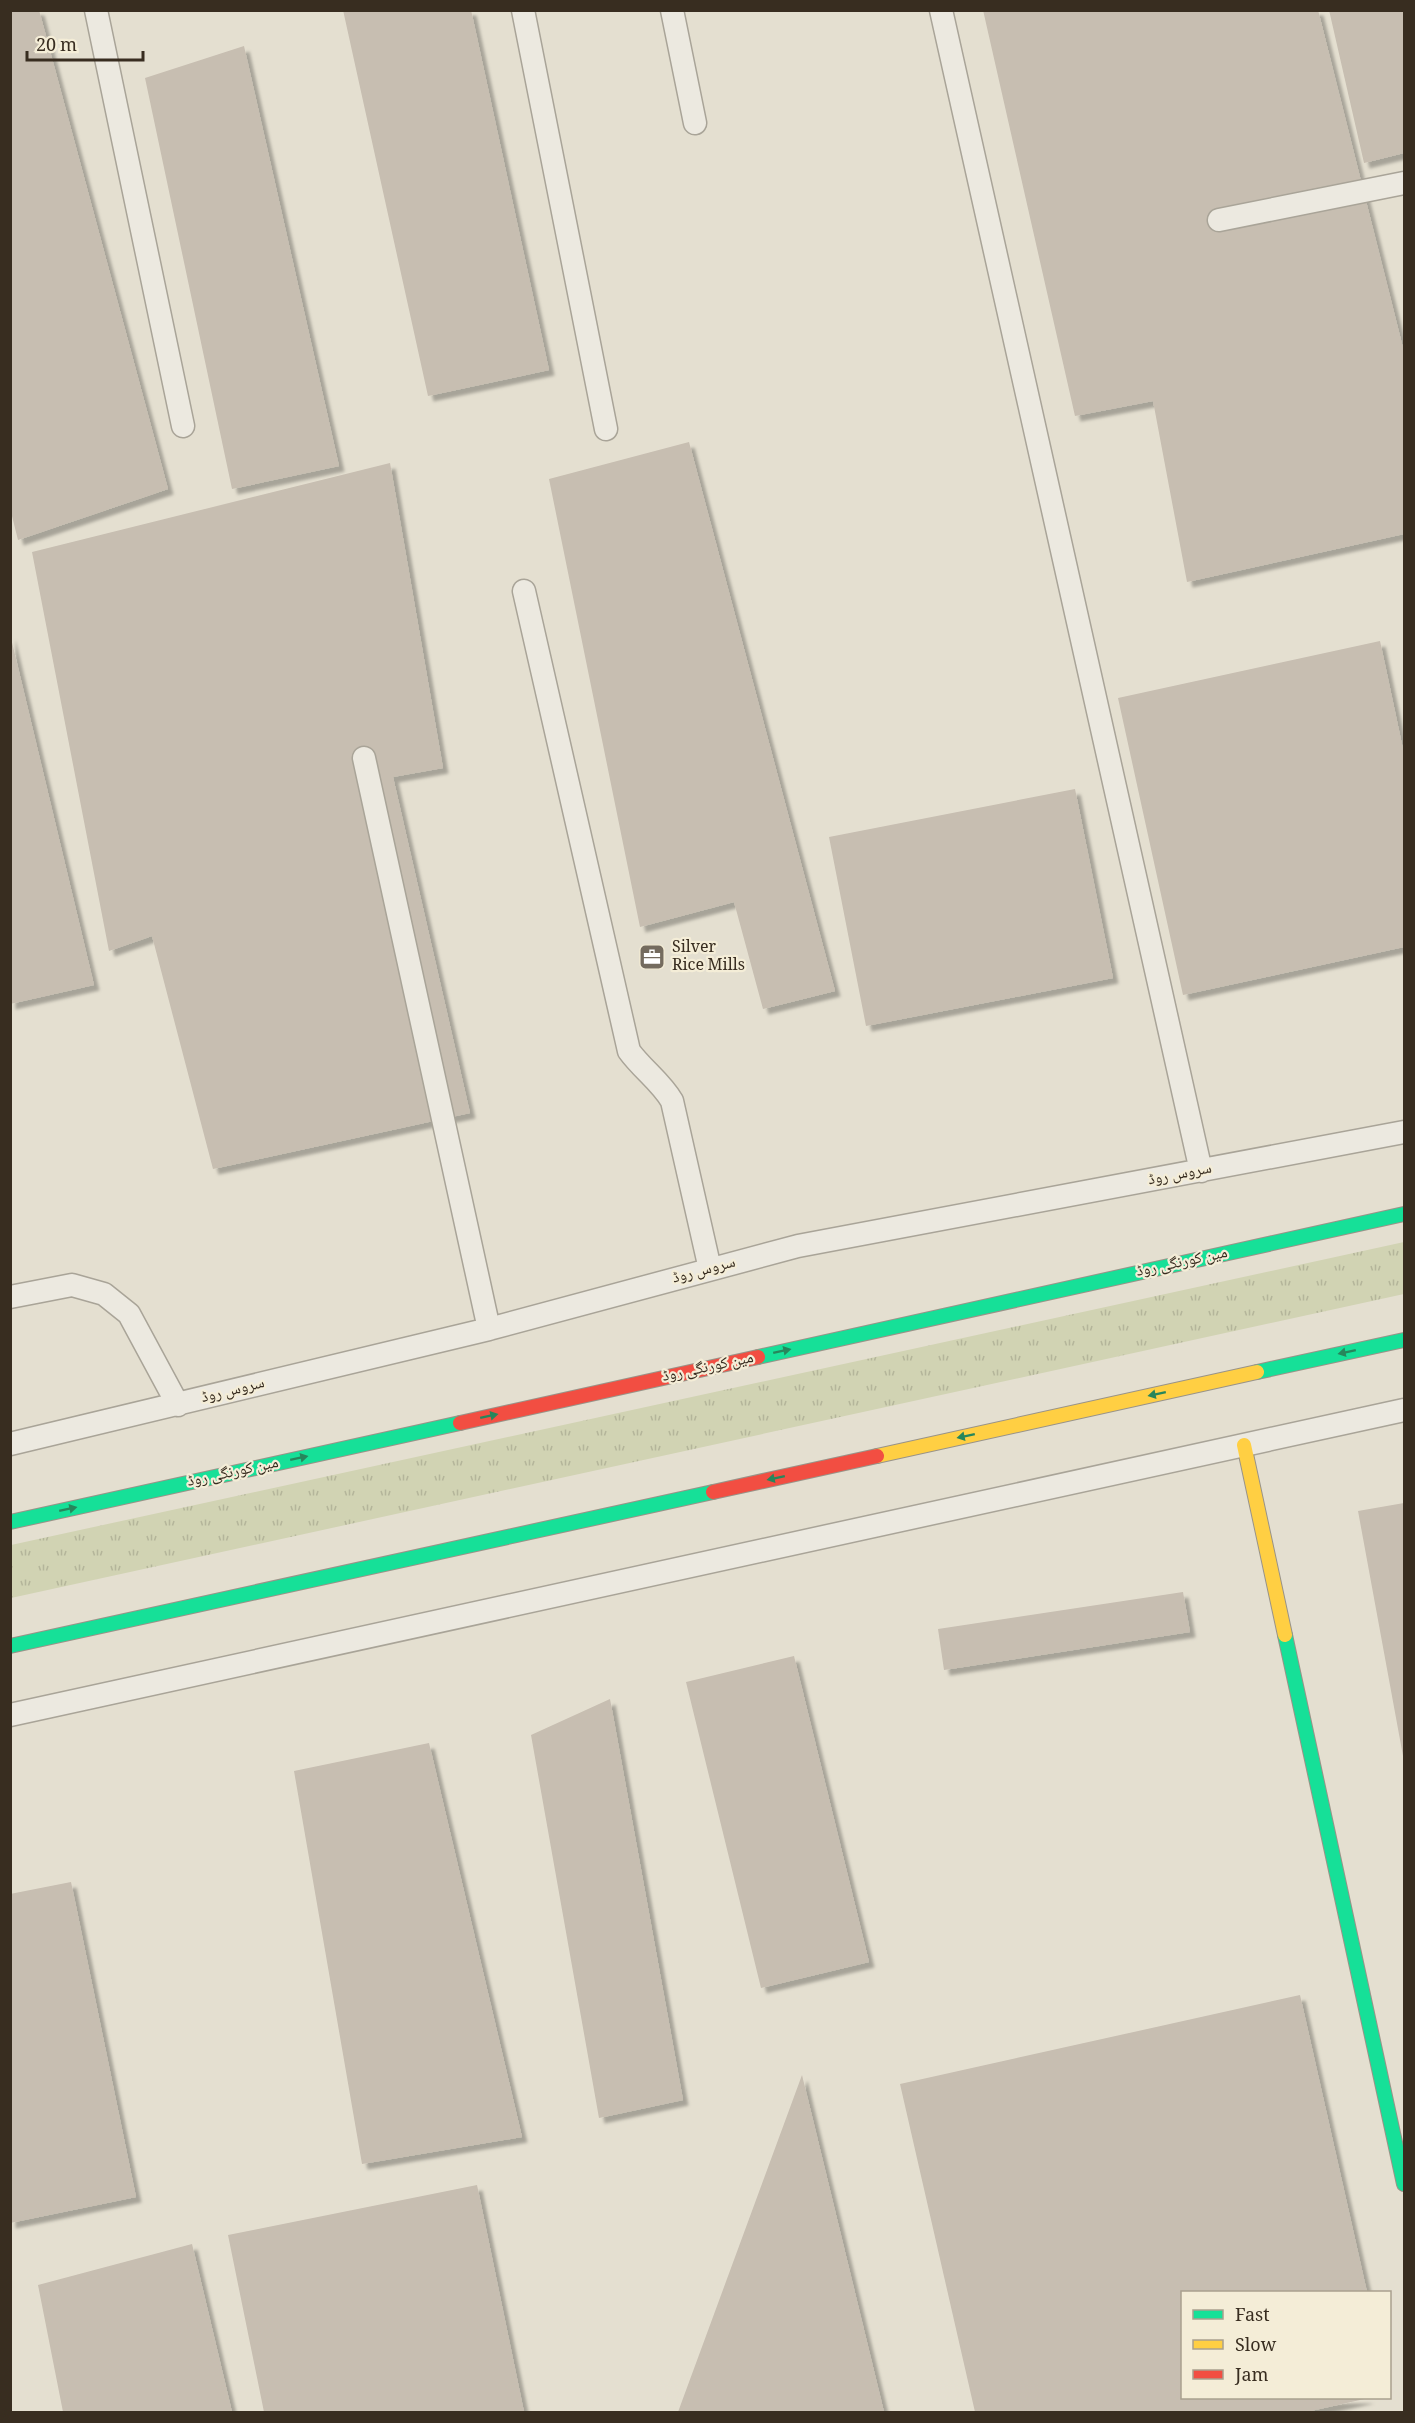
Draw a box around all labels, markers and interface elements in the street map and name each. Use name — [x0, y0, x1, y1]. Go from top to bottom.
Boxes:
scale bar — [27, 24, 142, 62]
text: 20 m — [36, 32, 77, 62]
place label: Silver Rice Mills — [672, 935, 745, 980]
office icon: Silver Rice Mills — [637, 942, 667, 972]
street label: سروس روڈ — [1146, 1156, 1214, 1194]
street label: مین کورنگی روڈ — [1134, 1240, 1230, 1286]
street label: سروس روڈ — [669, 1250, 739, 1292]
street label: مین کورنگی روڈ — [660, 1345, 756, 1391]
one-way arrow — [773, 1346, 792, 1356]
one-way arrow — [1338, 1348, 1357, 1358]
street label: سروس روڈ — [198, 1370, 268, 1412]
one-way arrow — [1147, 1390, 1166, 1399]
one-way arrow — [480, 1411, 499, 1420]
one-way arrow — [957, 1432, 976, 1441]
street label: مین کورنگی روڈ — [185, 1450, 281, 1496]
one-way arrow — [290, 1453, 309, 1462]
one-way arrow — [767, 1473, 785, 1483]
one-way arrow — [58, 1504, 77, 1514]
legend — [1181, 2291, 1391, 2399]
text: Fast — [1235, 2302, 1270, 2332]
text: Slow — [1235, 2332, 1277, 2362]
text: Jam — [1234, 2362, 1269, 2392]

